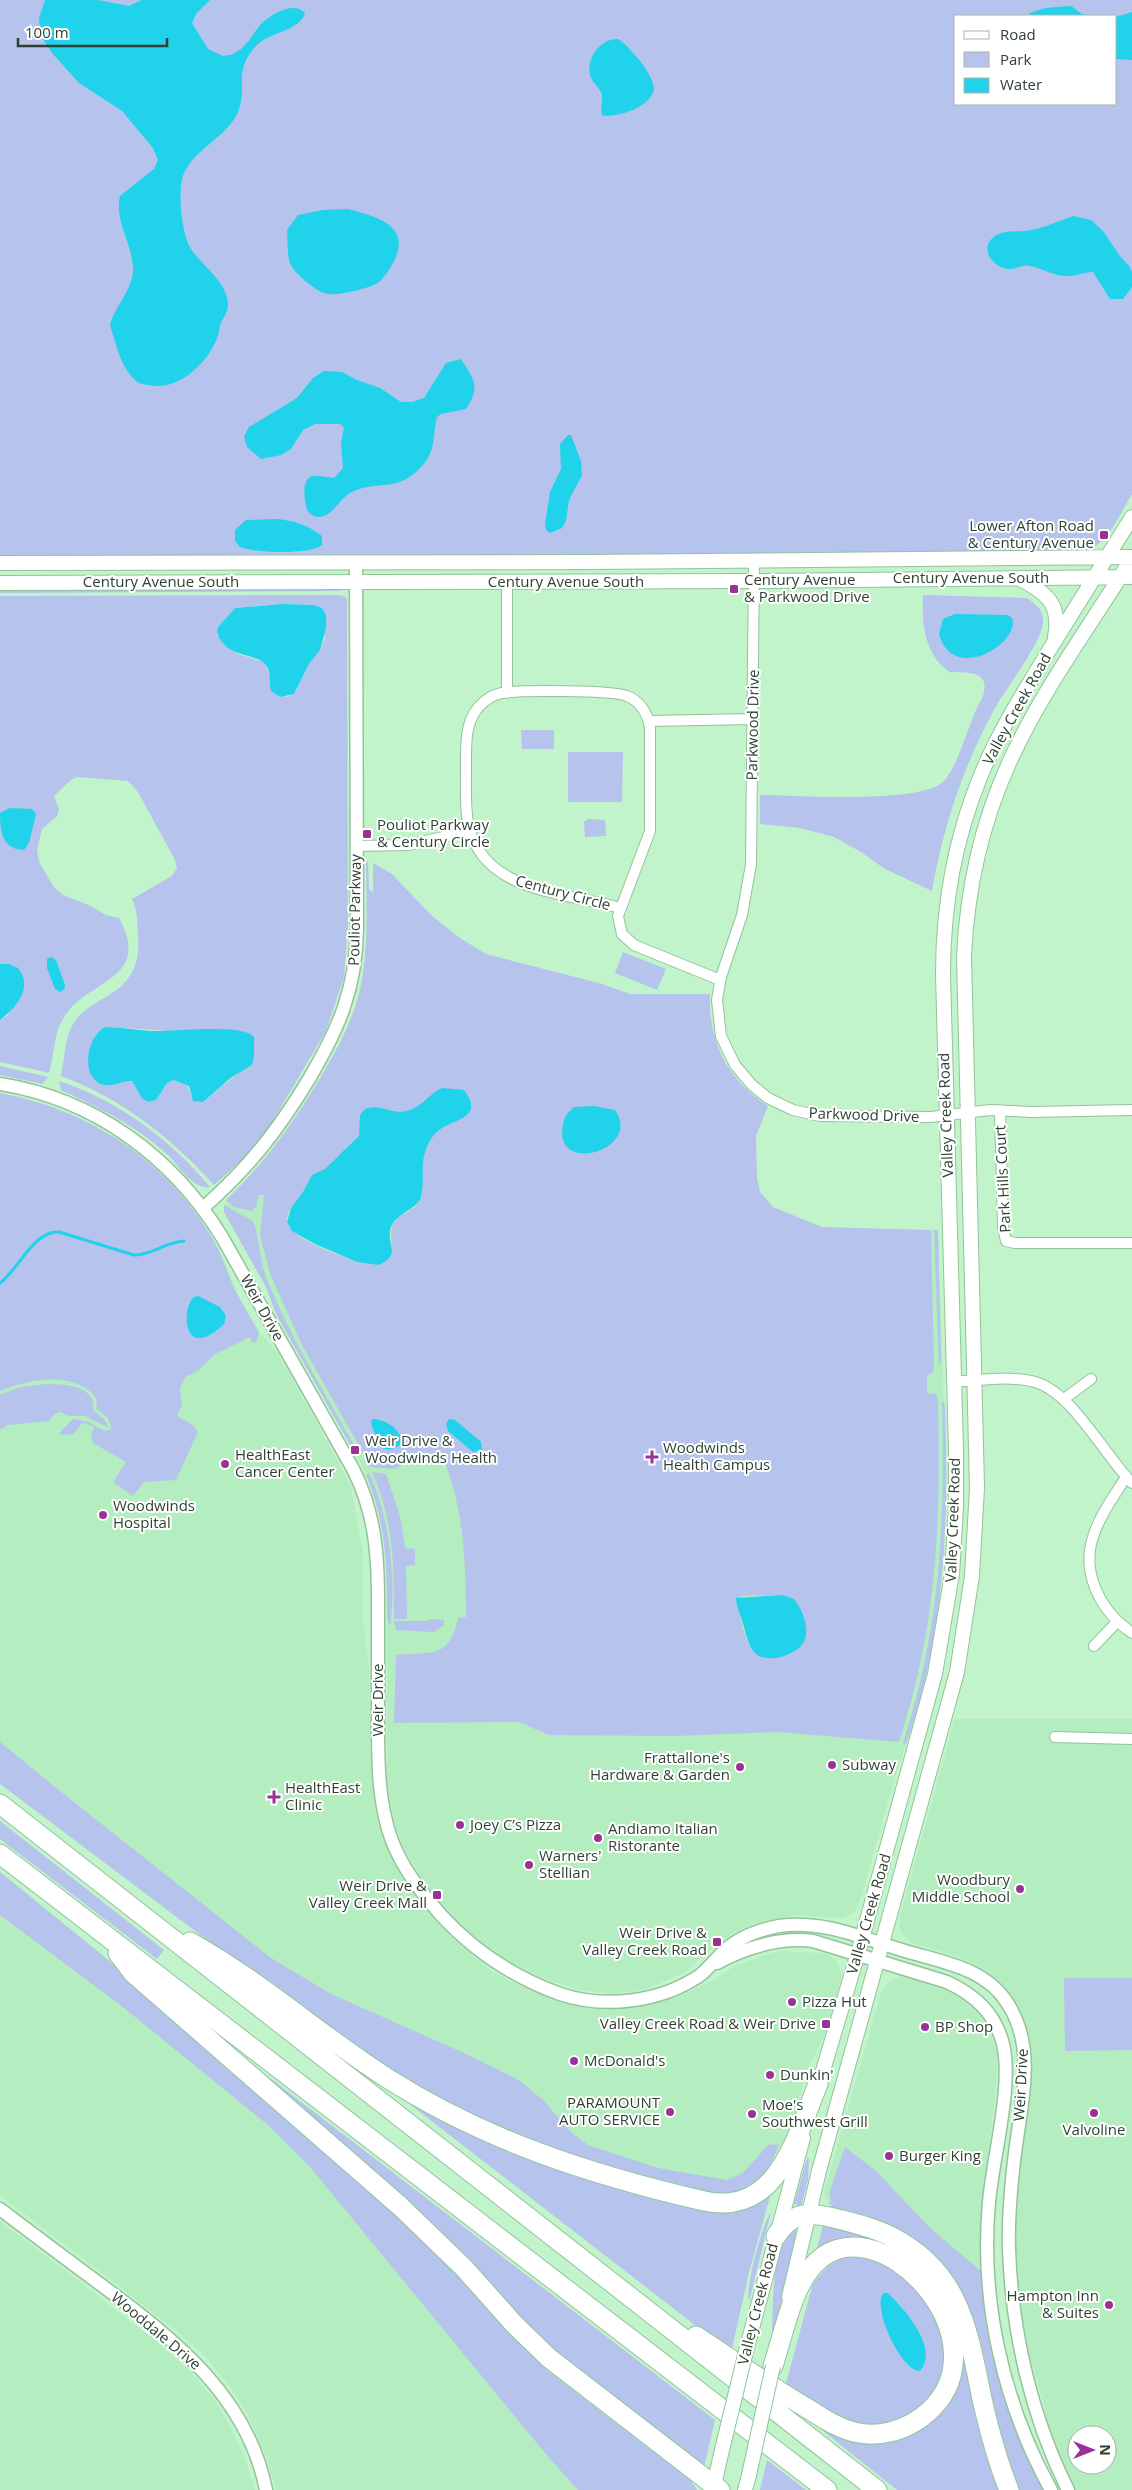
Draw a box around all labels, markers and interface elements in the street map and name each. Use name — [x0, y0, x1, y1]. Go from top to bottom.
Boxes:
scale bar — [18, 15, 166, 47]
legend — [954, 15, 1117, 105]
text: 100 m — [25, 22, 69, 42]
text: Road — [1000, 24, 1036, 44]
text: Park — [1000, 49, 1031, 69]
text: Water — [1000, 74, 1042, 94]
place label: Lower Afton Road & Century Avenue — [968, 515, 1094, 552]
marker: Lower Afton Road & Century Avenue — [1098, 529, 1110, 541]
street label: Century Avenue South — [893, 567, 1049, 587]
place label: Century Avenue & Parkwood Drive — [744, 569, 870, 606]
street label: Century Avenue South — [83, 571, 239, 591]
street label: Century Avenue South — [488, 571, 644, 591]
marker: Century Avenue & Parkwood Drive — [728, 583, 740, 595]
street label: Valley Creek Road — [977, 649, 1055, 768]
street label: Parkwood Drive — [741, 669, 763, 781]
place label: Pouliot Parkway & Century Circle — [377, 814, 490, 851]
marker: Pouliot Parkway & Century Circle — [361, 828, 373, 840]
street label: Pouliot Parkway — [343, 853, 365, 966]
street label: Century Circle — [513, 870, 613, 914]
street label: Valley Creek Road — [933, 1052, 957, 1178]
street label: Parkwood Drive — [808, 1102, 920, 1126]
street label: Park Hills Court — [989, 1125, 1015, 1233]
street label: Weir Drive — [236, 1271, 289, 1344]
place label: Weir Drive & Woodwinds Health — [365, 1430, 497, 1467]
place label: Woodwinds Health Campus — [663, 1437, 770, 1474]
place label: HealthEast Cancer Center — [235, 1444, 335, 1481]
marker: Weir Drive & Woodwinds Health — [349, 1444, 361, 1456]
marker: Woodwinds Health Campus — [645, 1450, 659, 1464]
street label: Valley Creek Road — [940, 1457, 964, 1583]
marker: HealthEast Cancer Center — [219, 1458, 231, 1470]
place label: Woodwinds Hospital — [113, 1495, 195, 1532]
marker: Woodwinds Hospital — [97, 1509, 109, 1521]
street label: Weir Drive — [367, 1664, 387, 1736]
place label: Frattallone's Hardware & Garden — [590, 1747, 730, 1784]
place label: Subway — [842, 1754, 897, 1774]
marker: Subway — [826, 1759, 838, 1771]
marker: Frattallone's Hardware & Garden — [734, 1761, 746, 1773]
place label: HealthEast Clinic — [285, 1777, 360, 1814]
marker: HealthEast Clinic — [267, 1790, 281, 1804]
place label: Joey C’s Pizza — [468, 1814, 561, 1834]
place label: Andiamo Italian Ristorante — [608, 1818, 718, 1855]
marker: Joey C’s Pizza — [454, 1819, 466, 1831]
marker: Andiamo Italian Ristorante — [592, 1832, 604, 1844]
place label: Warners' Stellian — [539, 1845, 602, 1882]
street label: Valley Creek Road — [841, 1851, 895, 1976]
marker: Warners' Stellian — [523, 1859, 535, 1871]
place label: Woodbury Middle School — [912, 1869, 1010, 1906]
place label: Weir Drive & Valley Creek Mall — [309, 1875, 427, 1912]
marker: Woodbury Middle School — [1014, 1883, 1026, 1895]
marker: Weir Drive & Valley Creek Mall — [431, 1889, 443, 1901]
place label: Weir Drive & Valley Creek Road — [582, 1922, 707, 1959]
marker: Weir Drive & Valley Creek Road — [711, 1936, 723, 1948]
place label: Pizza Hut — [802, 1991, 867, 2011]
marker: Pizza Hut — [786, 1996, 798, 2008]
place label: Valley Creek Road & Weir Drive — [600, 2013, 816, 2033]
place label: BP Shop — [935, 2016, 993, 2036]
marker: Valley Creek Road & Weir Drive — [820, 2018, 832, 2030]
marker: BP Shop — [919, 2021, 931, 2033]
street label: Weir Drive — [1008, 2048, 1032, 2122]
place label: McDonald's — [584, 2050, 666, 2070]
marker: McDonald's — [568, 2055, 580, 2067]
place label: Dunkin' — [780, 2064, 833, 2084]
marker: Dunkin' — [764, 2069, 776, 2081]
place label: PARAMOUNT AUTO SERVICE — [559, 2092, 661, 2129]
place label: Moe's Southwest Grill — [762, 2094, 868, 2131]
marker: PARAMOUNT AUTO SERVICE — [664, 2106, 676, 2118]
marker: Valvoline — [1088, 2107, 1100, 2119]
marker: Moe's Southwest Grill — [746, 2108, 758, 2120]
place label: Valvoline — [1063, 2119, 1125, 2139]
place label: Burger King — [899, 2145, 981, 2165]
marker: Burger King — [883, 2150, 895, 2162]
street label: Valley Creek Road — [732, 2241, 782, 2367]
place label: Hampton Inn & Suites — [1006, 2285, 1099, 2322]
street label: Wooddale Drive — [108, 2287, 206, 2374]
marker: Hampton Inn & Suites — [1103, 2299, 1115, 2311]
north arrow — [1067, 2425, 1117, 2475]
text: N — [1096, 2444, 1115, 2456]

